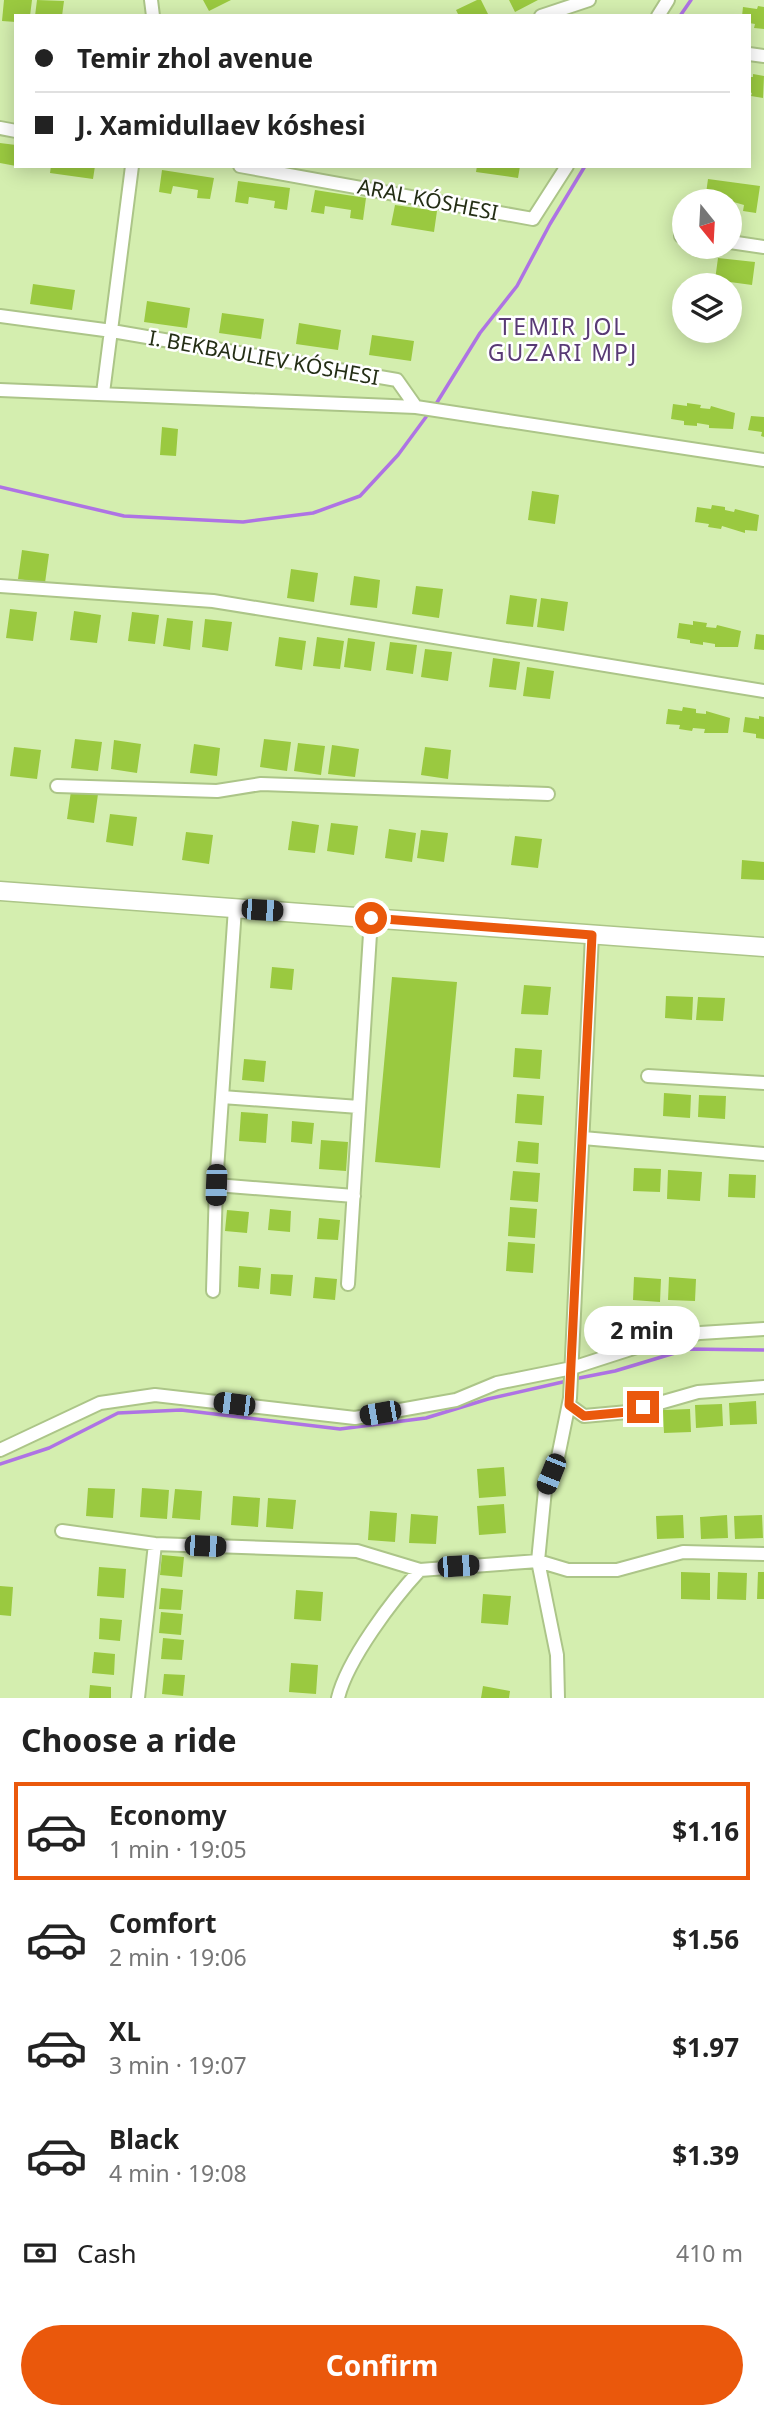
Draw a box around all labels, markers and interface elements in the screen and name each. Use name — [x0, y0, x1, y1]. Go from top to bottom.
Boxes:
text: Temir zhol avenue — [77, 40, 313, 76]
text: J. Xamidullaev kóshesi — [77, 107, 365, 143]
street label: ARAL KÓSHESI — [355, 172, 501, 226]
north arrow — [672, 189, 742, 259]
map controls — [672, 189, 742, 343]
button: layers — [672, 273, 742, 343]
district label: TEMIR JOL GUZARI MPJ — [488, 310, 638, 368]
street label: I. BEKBAULIEV KÓSHESI — [147, 323, 381, 391]
car — [241, 898, 284, 922]
route start — [355, 902, 387, 934]
car — [205, 1164, 228, 1206]
callout: 2 min — [585, 1306, 701, 1354]
text: 2 min — [610, 1314, 674, 1346]
car — [212, 1391, 257, 1417]
route end — [627, 1391, 659, 1423]
car — [358, 1399, 403, 1427]
car — [534, 1451, 569, 1497]
car — [184, 1535, 227, 1557]
car — [437, 1554, 480, 1578]
text: Choose a ride — [21, 1718, 237, 1761]
text: Economy — [109, 1797, 227, 1833]
icon: car — [25, 1800, 88, 1863]
text: $1.16 — [672, 1813, 739, 1849]
text: 1 min · 19:05 — [109, 1833, 247, 1865]
text: Comfort — [109, 1905, 217, 1941]
icon: car — [25, 1908, 88, 1971]
text: $1.56 — [672, 1921, 739, 1957]
text: 2 min · 19:06 — [109, 1941, 247, 1973]
text: XL — [109, 2013, 141, 2049]
icon: car — [25, 2016, 88, 2079]
text: $1.97 — [672, 2029, 739, 2065]
text: 3 min · 19:07 — [109, 2049, 247, 2081]
text: Black — [109, 2121, 179, 2157]
icon: car — [25, 2124, 88, 2187]
text: $1.39 — [672, 2137, 739, 2173]
text: 4 min · 19:08 — [109, 2157, 247, 2189]
icon: cash — [21, 2234, 59, 2272]
text: Cash — [77, 2235, 137, 2271]
text: 410 m — [676, 2237, 743, 2269]
button: Confirm — [21, 2325, 743, 2405]

